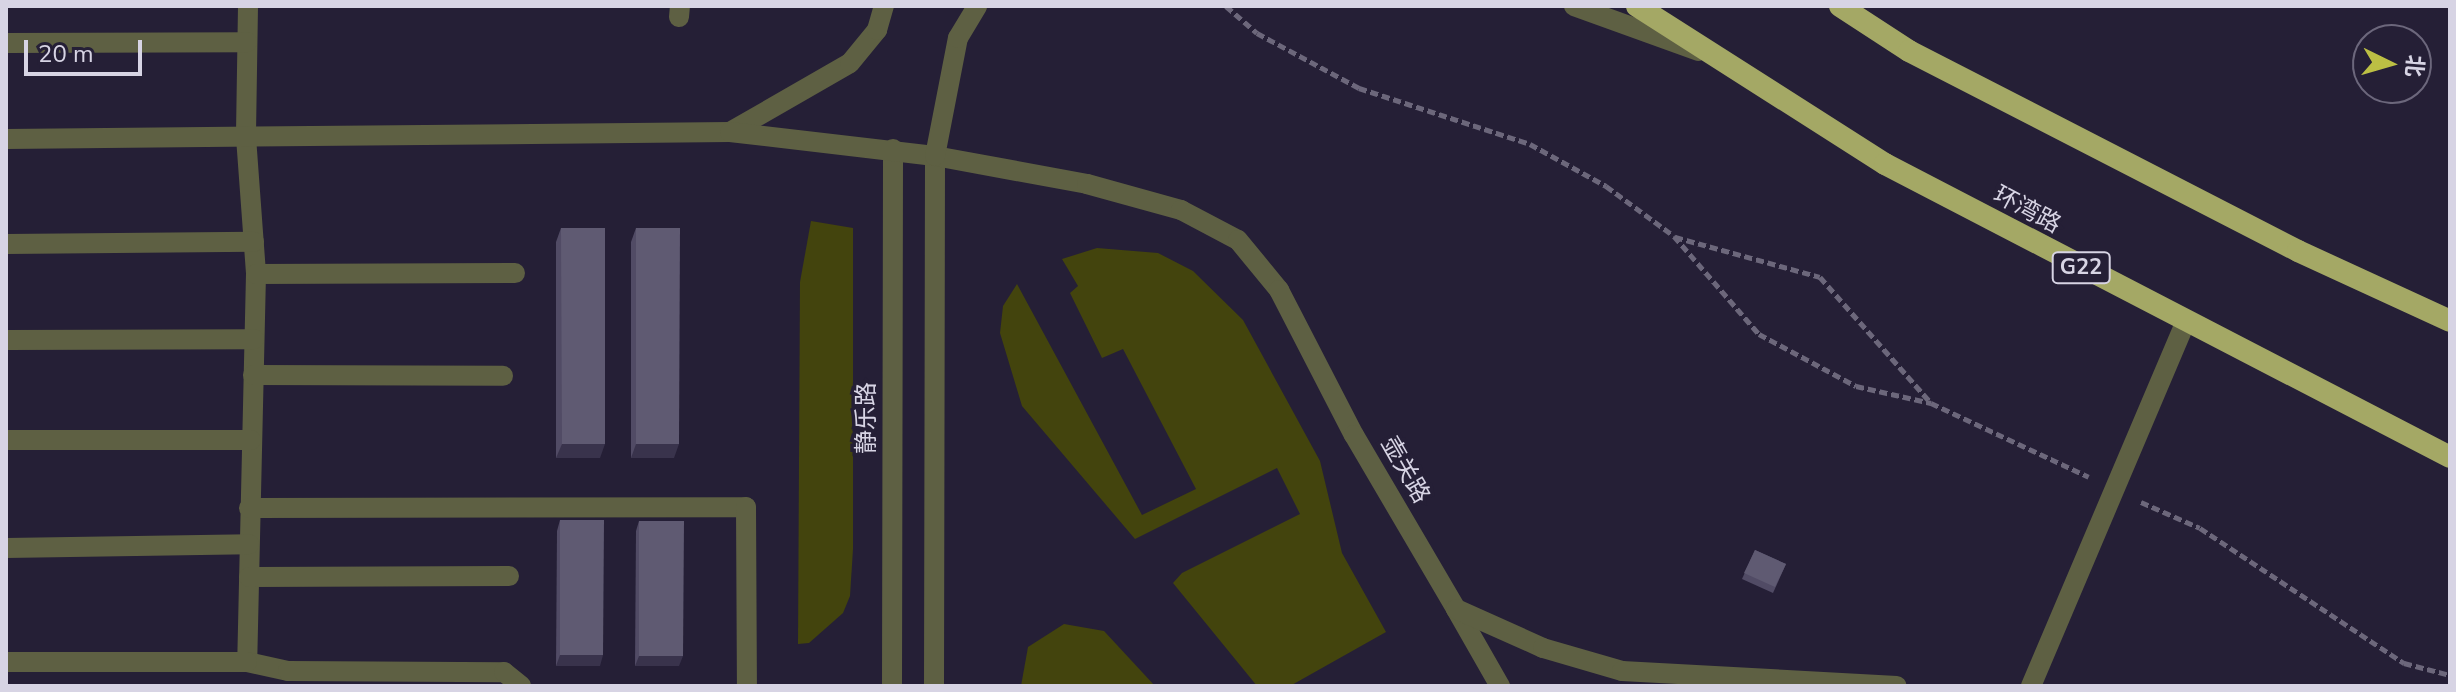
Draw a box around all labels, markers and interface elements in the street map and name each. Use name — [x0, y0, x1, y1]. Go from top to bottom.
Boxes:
scale bar — [28, 24, 146, 74]
north arrow — [2352, 24, 2432, 104]
text: 20 m — [38, 38, 94, 70]
text: 北 — [2398, 54, 2430, 78]
street label: 环湾路 — [1988, 180, 2066, 240]
road number: G22 — [2051, 250, 2111, 286]
street label: 静乐路 — [853, 382, 881, 454]
street label: 壶关路 — [1375, 432, 1435, 508]

